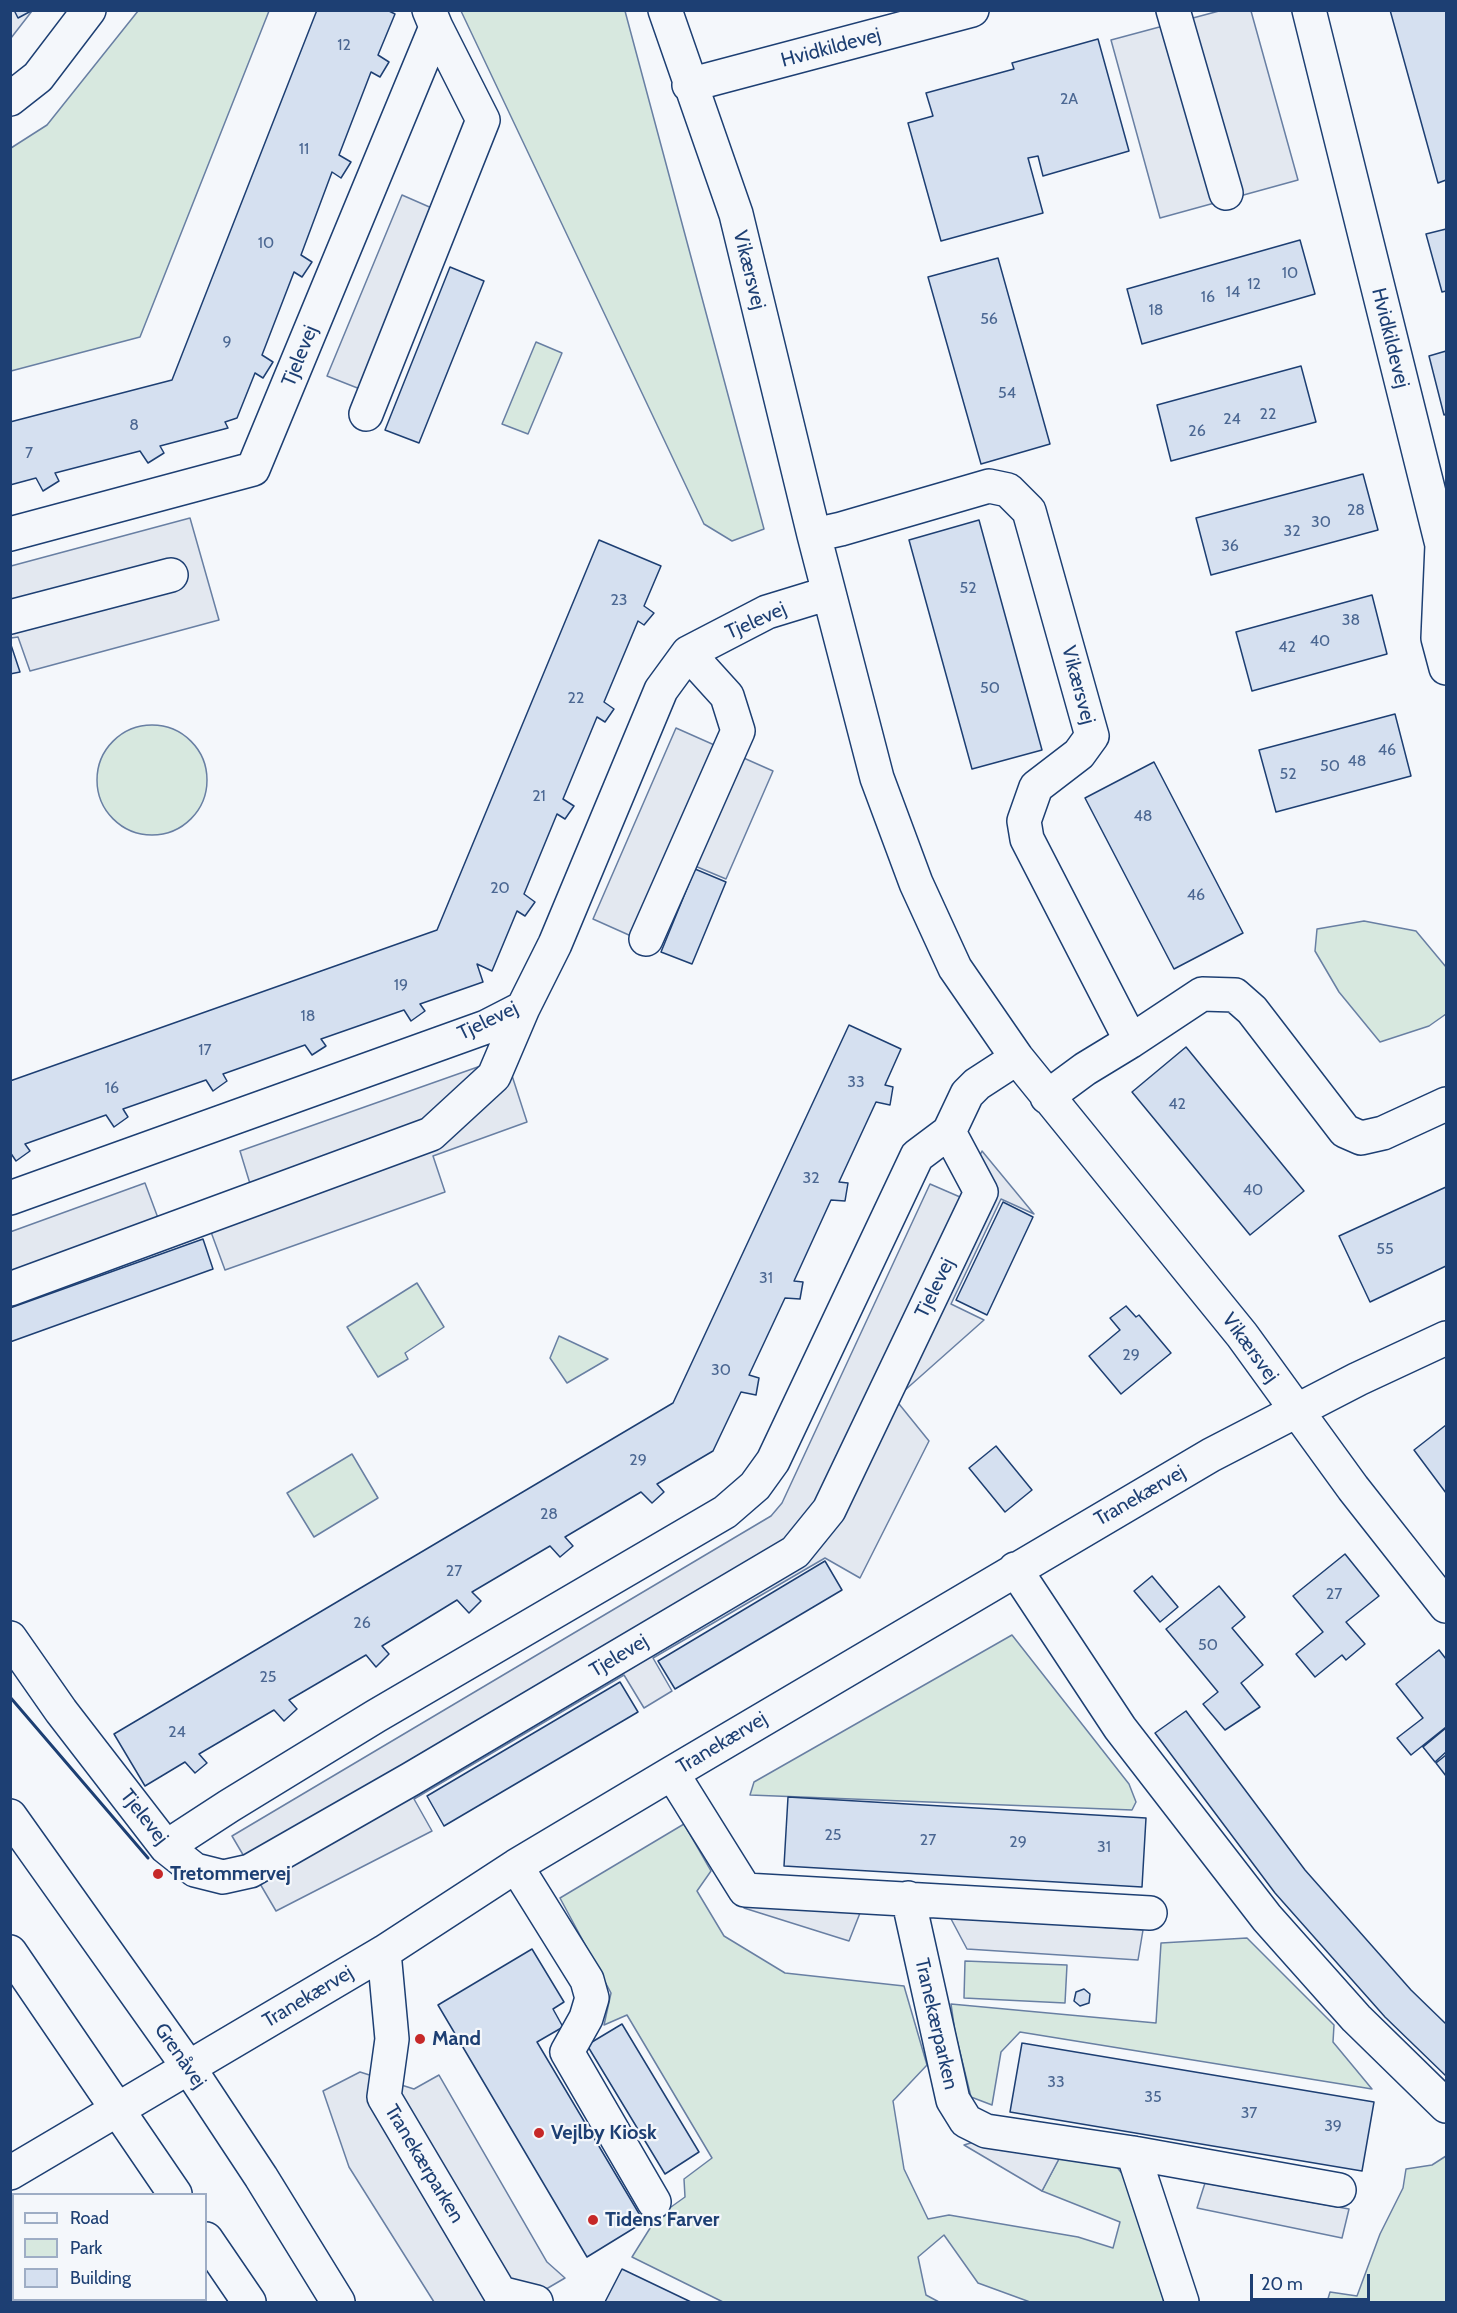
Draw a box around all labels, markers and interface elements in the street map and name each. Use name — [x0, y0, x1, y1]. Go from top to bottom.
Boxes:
street label: Hvidkildevej — [778, 23, 884, 73]
house number: 12 — [337, 35, 351, 55]
house number: 2A — [1060, 89, 1078, 109]
house number: 11 — [299, 139, 309, 159]
street label: Vikærsvej — [728, 228, 770, 312]
house number: 10 — [258, 233, 274, 253]
house number: 10 — [1282, 263, 1298, 283]
house number: 12 — [1247, 274, 1261, 294]
house number: 14 — [1226, 282, 1240, 302]
street label: Hvidkildevej — [1366, 285, 1414, 391]
house number: 16 — [1201, 287, 1215, 307]
house number: 18 — [1149, 300, 1163, 320]
house number: 56 — [980, 309, 998, 329]
street label: Tjelevej — [277, 322, 323, 390]
house number: 9 — [222, 332, 232, 352]
house number: 54 — [998, 383, 1016, 403]
house number: 22 — [1260, 404, 1276, 424]
house number: 24 — [1223, 409, 1241, 429]
house number: 8 — [129, 415, 139, 435]
house number: 26 — [1188, 421, 1206, 441]
house number: 7 — [25, 443, 33, 463]
house number: 28 — [1347, 500, 1365, 520]
house number: 30 — [1311, 512, 1331, 532]
house number: 32 — [1283, 521, 1301, 541]
house number: 36 — [1221, 536, 1239, 556]
house number: 52 — [959, 578, 977, 598]
house number: 23 — [610, 590, 628, 610]
street label: Tjelevej — [722, 597, 790, 645]
house number: 38 — [1342, 610, 1360, 630]
house number: 40 — [1310, 631, 1330, 651]
house number: 42 — [1278, 637, 1296, 657]
street label: Vikærsvej — [1056, 643, 1100, 727]
house number: 50 — [980, 678, 1000, 698]
house number: 22 — [568, 688, 584, 708]
house number: 46 — [1378, 740, 1396, 760]
house number: 48 — [1348, 751, 1366, 771]
house number: 50 — [1320, 756, 1340, 776]
house number: 52 — [1279, 764, 1297, 784]
house number: 21 — [532, 786, 546, 806]
house number: 48 — [1134, 806, 1152, 826]
house number: 20 — [490, 878, 510, 898]
house number: 46 — [1187, 885, 1205, 905]
house number: 19 — [394, 975, 408, 995]
street label: Tjelevej — [454, 996, 522, 1046]
house number: 18 — [301, 1006, 315, 1026]
house number: 17 — [198, 1040, 212, 1060]
house number: 33 — [847, 1072, 865, 1092]
house number: 16 — [105, 1078, 119, 1098]
house number: 42 — [1168, 1094, 1186, 1114]
house number: 32 — [802, 1168, 820, 1188]
house number: 40 — [1243, 1180, 1263, 1200]
house number: 55 — [1376, 1239, 1394, 1259]
street label: Tjelevej — [910, 1254, 960, 1322]
house number: 31 — [759, 1268, 773, 1288]
street label: Vikærsvej — [1217, 1308, 1283, 1388]
house number: 29 — [1122, 1345, 1140, 1365]
house number: 30 — [711, 1360, 731, 1380]
house number: 29 — [629, 1450, 647, 1470]
street label: Tranekærvej — [1090, 1460, 1190, 1532]
house number: 28 — [540, 1504, 558, 1524]
house number: 27 — [446, 1561, 462, 1581]
house number: 27 — [1326, 1584, 1342, 1604]
house number: 26 — [353, 1613, 371, 1633]
street label: Tjelevej — [585, 1629, 653, 1683]
house number: 50 — [1198, 1635, 1218, 1655]
house number: 25 — [259, 1667, 277, 1687]
street label: Tranekærvej — [673, 1707, 771, 1779]
house number: 24 — [168, 1722, 186, 1742]
street label: Tjelevej — [115, 1784, 173, 1850]
house number: 25 — [824, 1825, 842, 1845]
house number: 27 — [920, 1830, 936, 1850]
house number: 29 — [1009, 1832, 1027, 1852]
house number: 31 — [1097, 1837, 1111, 1857]
place label: Tretommervej — [170, 1862, 291, 1886]
marker: Tretommervej — [151, 1867, 165, 1881]
street label: Tranekærparken — [909, 1956, 963, 2092]
street label: Tranekærvej — [259, 1961, 357, 2033]
street label: Grenåvej — [149, 2019, 211, 2093]
place label: Mand — [432, 2027, 481, 2051]
marker: Mand — [413, 2032, 427, 2046]
house number: 33 — [1047, 2072, 1065, 2092]
house number: 35 — [1144, 2087, 1162, 2107]
street label: Tranekærparken — [379, 2100, 469, 2228]
house number: 37 — [1241, 2103, 1257, 2123]
house number: 39 — [1324, 2116, 1342, 2136]
place label: Vejlby Kiosk — [551, 2121, 657, 2145]
marker: Vejlby Kiosk — [532, 2126, 546, 2140]
legend — [12, 2193, 207, 2301]
text: Road — [70, 2207, 109, 2229]
place label: Tidens Farver — [605, 2208, 719, 2232]
marker: Tidens Farver — [586, 2213, 600, 2227]
text: Park — [70, 2237, 102, 2259]
scale bar — [1253, 2262, 1373, 2300]
text: Building — [70, 2267, 131, 2289]
text: 20 m — [1261, 2273, 1303, 2295]

